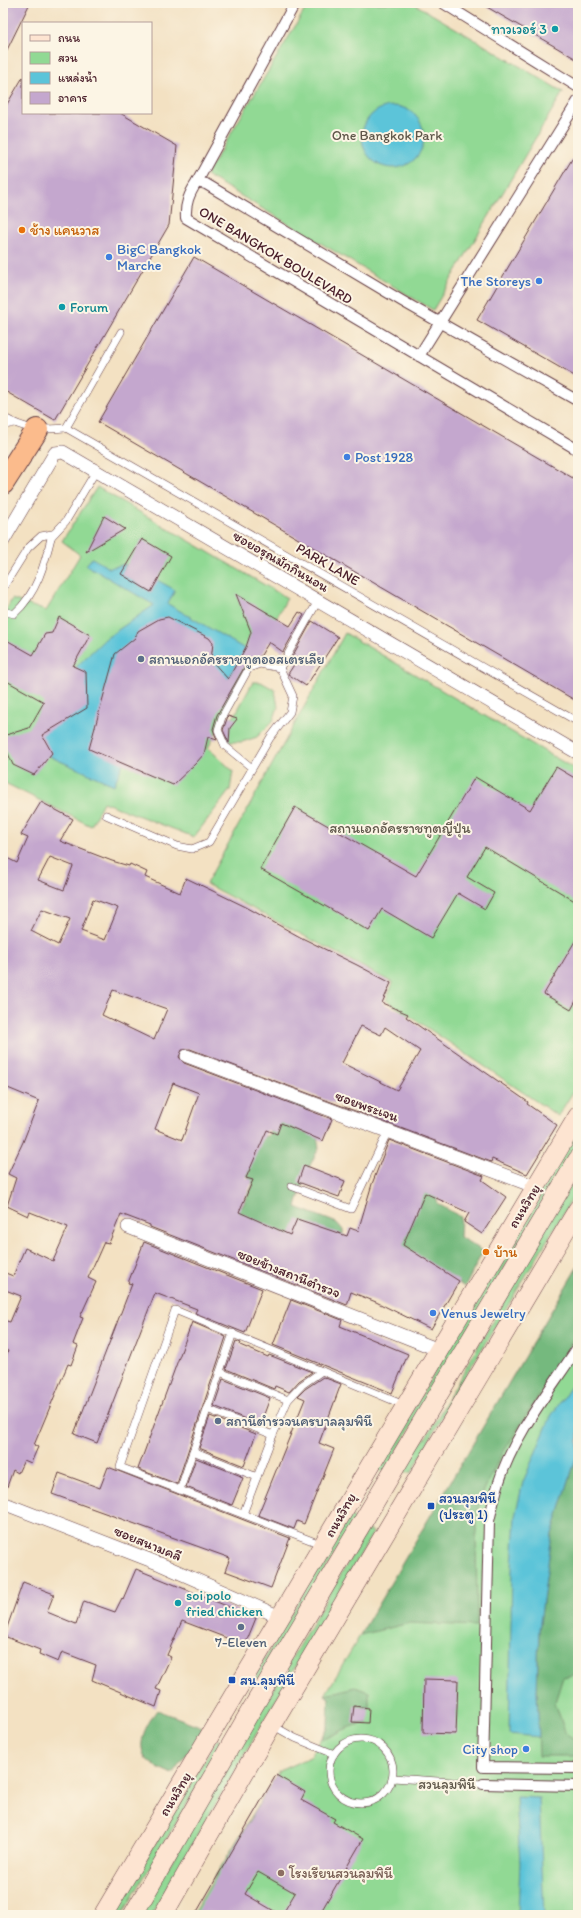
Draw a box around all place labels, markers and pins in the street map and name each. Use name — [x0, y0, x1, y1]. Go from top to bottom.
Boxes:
place label: ทาวเวอร์ 3 — [491, 21, 547, 38]
marker: ทาวเวอร์ 3 — [550, 24, 560, 34]
place label: ช้าง แคนวาส — [30, 222, 99, 239]
marker: ช้าง แคนวาส — [17, 225, 27, 235]
place label: BigC Bangkok Marche — [117, 241, 201, 274]
marker: BigC Bangkok Marche — [104, 252, 114, 262]
place label: The Storeys — [460, 273, 531, 290]
marker: The Storeys — [534, 276, 544, 286]
place label: Forum — [70, 299, 109, 316]
marker: Forum — [57, 302, 67, 312]
place label: Post 1928 — [355, 449, 414, 466]
marker: Post 1928 — [342, 452, 352, 462]
place label: สถานเอกอัครราชทูตออสเตรเลีย — [149, 651, 325, 669]
marker: สถานเอกอัครราชทูตออสเตรเลีย — [136, 654, 146, 664]
place label: บ้าน — [494, 1244, 518, 1261]
marker: บ้าน — [481, 1247, 491, 1257]
place label: Venus Jewelry — [441, 1305, 526, 1322]
marker: Venus Jewelry — [428, 1308, 438, 1318]
place label: สถานีตำรวจนครบาลลุมพินี — [226, 1413, 373, 1431]
marker: สถานีตำรวจนครบาลลุมพินี — [213, 1416, 223, 1426]
place label: สวนลุมพินี (ประตู 1) — [439, 1490, 497, 1524]
marker: สวนลุมพินี (ประตู 1) — [426, 1501, 436, 1511]
place label: soi polo fried chicken — [186, 1587, 263, 1620]
marker: soi polo fried chicken — [173, 1598, 183, 1608]
marker: 7-Eleven — [236, 1622, 246, 1632]
place label: 7-Eleven — [215, 1634, 267, 1651]
place label: สน.ลุมพินี — [240, 1672, 295, 1690]
marker: สน.ลุมพินี — [227, 1675, 237, 1685]
place label: City shop — [463, 1741, 518, 1758]
marker: City shop — [521, 1744, 531, 1754]
place label: โรงเรียนสวนลุมพินี — [288, 1865, 393, 1883]
marker: โรงเรียนสวนลุมพินี — [276, 1868, 286, 1878]

